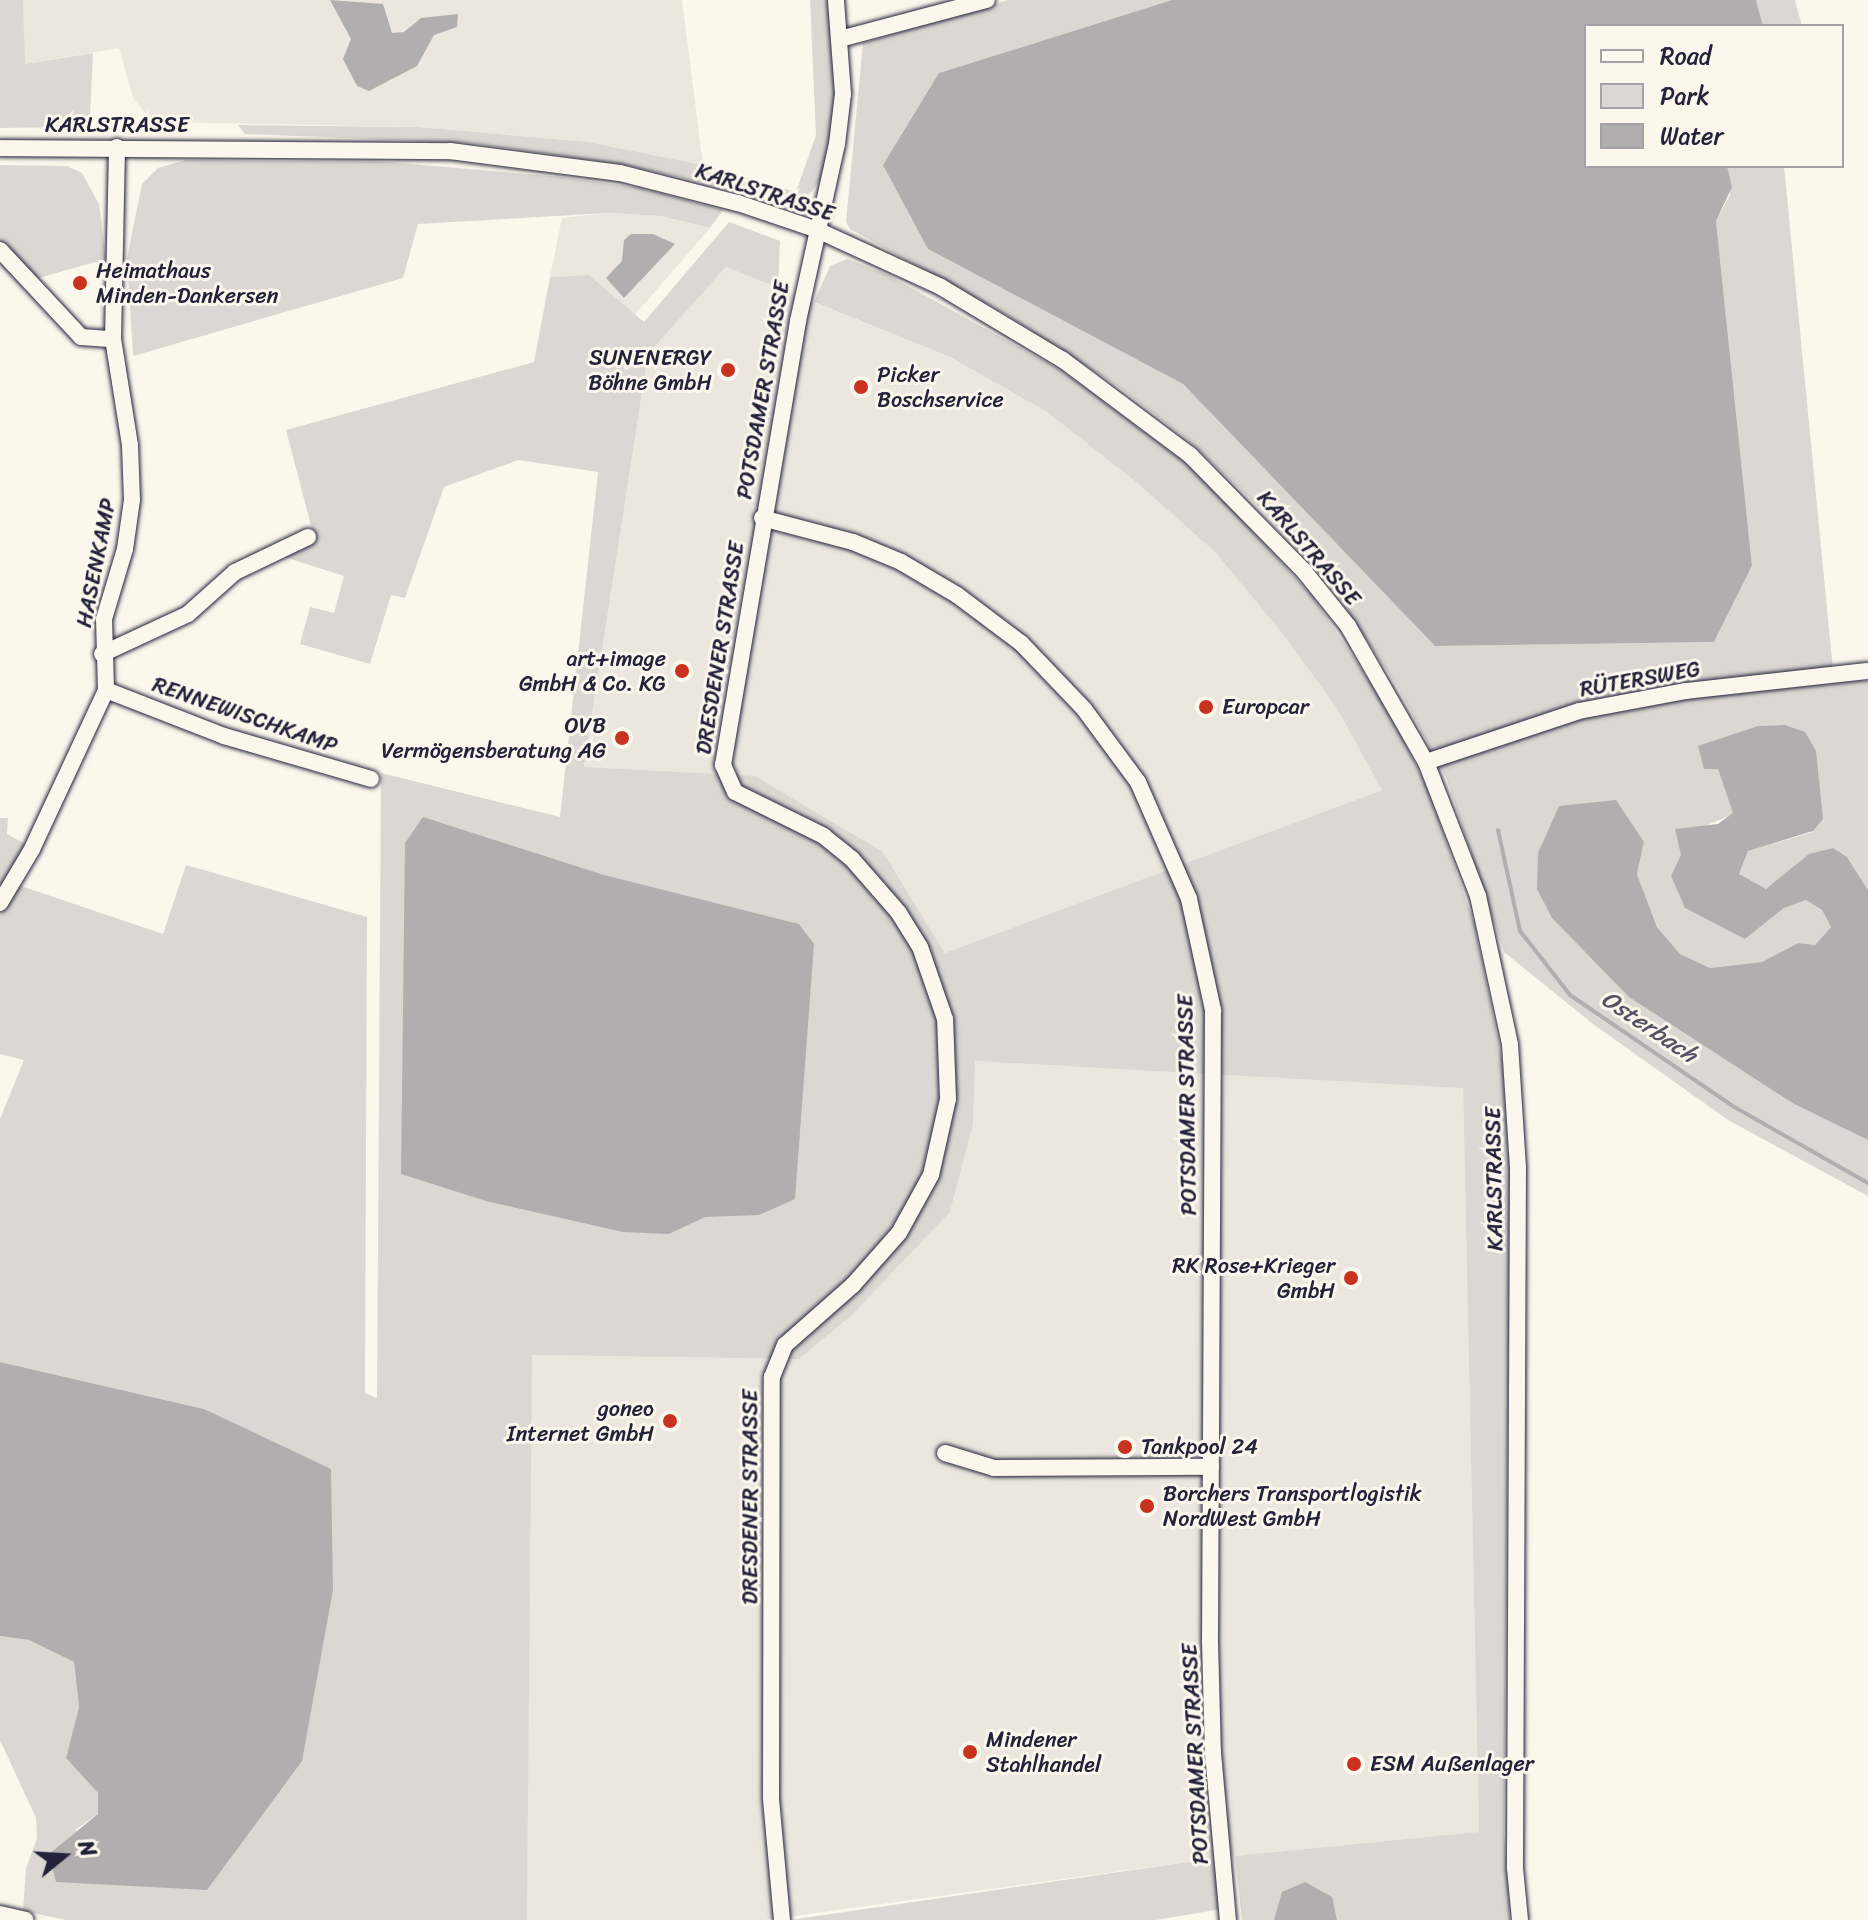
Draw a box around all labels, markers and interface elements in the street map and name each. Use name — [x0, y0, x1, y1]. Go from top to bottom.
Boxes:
legend — [1584, 24, 1844, 168]
text: Road — [1660, 35, 1711, 77]
text: Park — [1660, 75, 1709, 117]
street label: KARLSTRASSE — [45, 112, 189, 138]
text: Water — [1660, 115, 1723, 157]
street label: KARLSTRASSE — [692, 157, 838, 227]
place label: Heimathaus Minden-Dankersen — [96, 257, 278, 308]
marker: Heimathaus Minden-Dankersen — [71, 274, 89, 292]
street label: POTSDAMER STRASSE — [731, 279, 795, 501]
place label: SUNENERGY Böhne GmbH — [589, 344, 712, 396]
marker: SUNENERGY Böhne GmbH — [719, 361, 737, 379]
place label: Picker Boschservice — [877, 361, 1004, 412]
marker: Picker Boschservice — [852, 378, 870, 396]
street label: KARLSTRASSE — [1252, 485, 1366, 611]
street label: HASENKAMP — [71, 496, 121, 630]
street label: DRESDENER STRASSE — [690, 540, 750, 756]
place label: art+image GmbH & Co. KG — [518, 645, 666, 696]
street label: RÜTERSWEG — [1578, 655, 1702, 703]
marker: art+image GmbH & Co. KG — [673, 662, 691, 680]
street label: RENNEWISCHKAMP — [149, 671, 341, 759]
place label: Europcar — [1222, 694, 1309, 720]
marker: Europcar — [1197, 698, 1215, 716]
place label: OVB Vermögensberatung AG — [381, 712, 606, 764]
marker: OVB Vermögensberatung AG — [613, 729, 631, 747]
water label: Osterbach — [1596, 985, 1702, 1069]
street label: POTSDAMER STRASSE — [1172, 994, 1202, 1216]
street label: KARLSTRASSE — [1480, 1107, 1508, 1251]
place label: RK Rose+Krieger GmbH — [1172, 1252, 1335, 1304]
marker: RK Rose+Krieger GmbH — [1342, 1269, 1360, 1287]
street label: DRESDENER STRASSE — [737, 1389, 763, 1605]
place label: goneo Internet GmbH — [507, 1395, 654, 1446]
marker: goneo Internet GmbH — [661, 1412, 679, 1430]
place label: Tankpool 24 — [1141, 1434, 1258, 1460]
marker: Tankpool 24 — [1116, 1438, 1134, 1456]
place label: Borchers Transportlogistik NordWest GmbH — [1163, 1480, 1418, 1532]
marker: Borchers Transportlogistik NordWest GmbH — [1138, 1497, 1156, 1515]
street label: POTSDAMER STRASSE — [1176, 1643, 1214, 1865]
place label: Mindener Stahlhandel — [986, 1726, 1101, 1778]
marker: Mindener Stahlhandel — [961, 1743, 979, 1761]
place label: ESM Außenlager — [1370, 1751, 1534, 1777]
marker: ESM Außenlager — [1345, 1755, 1363, 1773]
north arrow — [24, 1816, 104, 1896]
text: N — [66, 1835, 108, 1862]

